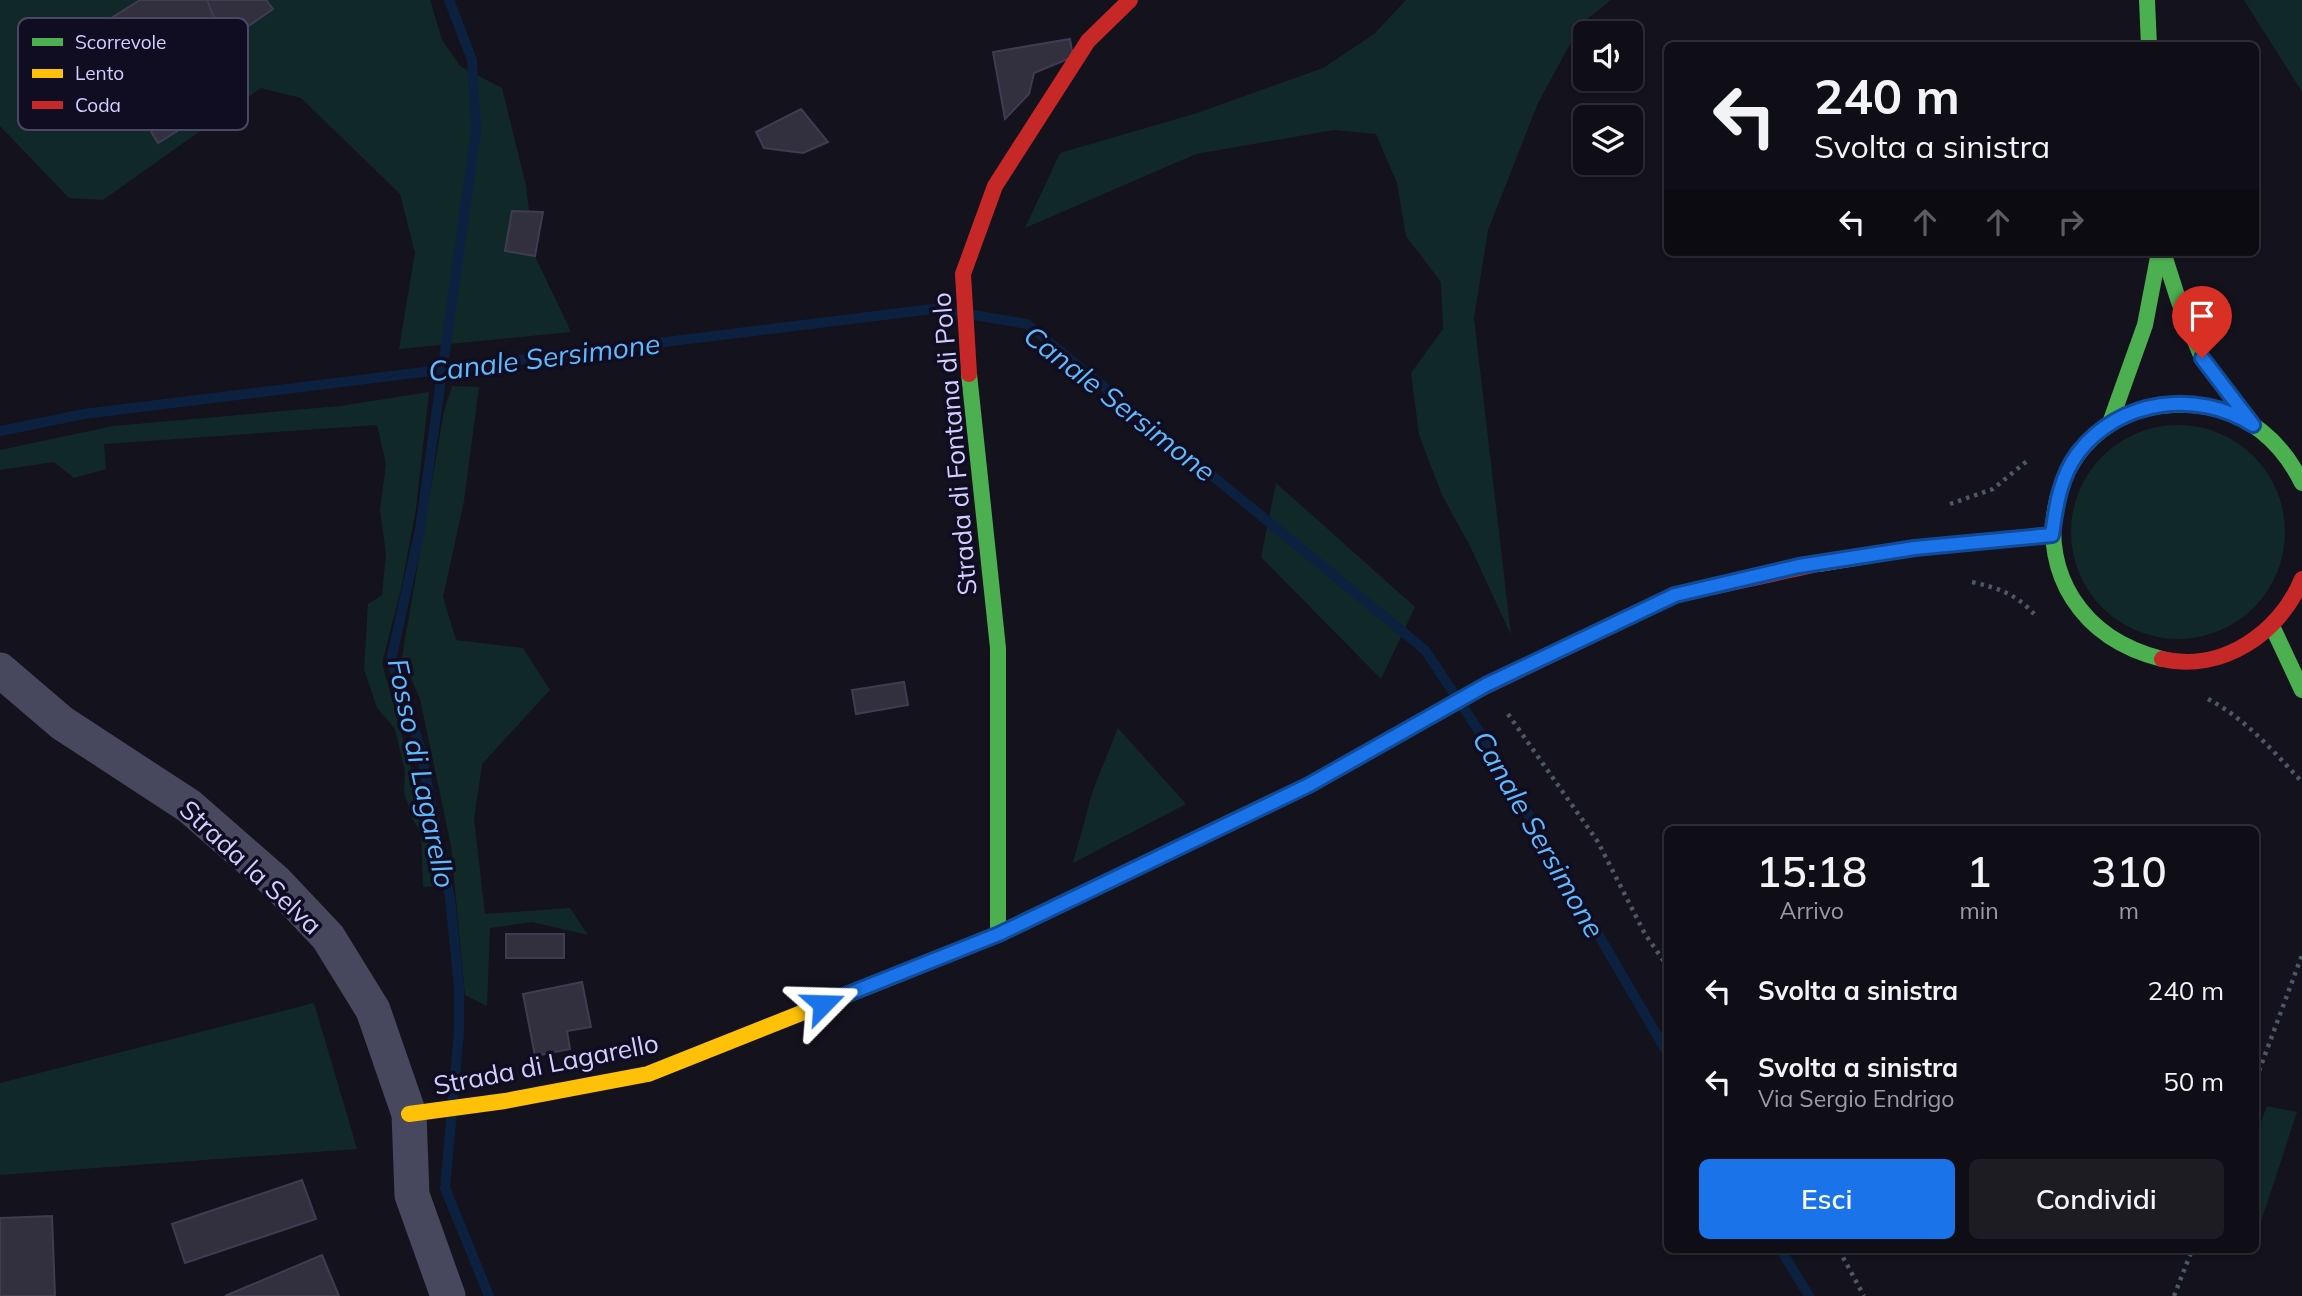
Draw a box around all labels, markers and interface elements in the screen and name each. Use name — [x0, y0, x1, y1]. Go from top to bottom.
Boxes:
legend — [18, 18, 248, 130]
map controls — [1573, 21, 1643, 175]
button: sound — [1573, 21, 1643, 91]
text: Scorrevole — [75, 30, 166, 54]
text: Lento — [75, 61, 124, 85]
text: 240 m — [1814, 65, 1960, 126]
icon: left — [1699, 70, 1790, 161]
text: Coda — [75, 93, 121, 117]
button: layers — [1573, 105, 1643, 175]
text: Svolta a sinistra — [1814, 126, 2050, 166]
icon: left — [1833, 203, 1871, 241]
icon: ahead — [1906, 203, 1944, 241]
icon: ahead — [1979, 203, 2017, 241]
icon: right — [2052, 203, 2090, 241]
pin — [2172, 286, 2232, 358]
street label: Strada di Fontana di Polo — [924, 291, 984, 597]
icon: arrive — [2183, 297, 2221, 335]
water label: Canale Sersimone — [1017, 317, 1223, 489]
water label: Canale Sersimone — [426, 325, 662, 389]
water label: Fosso di Lagarello — [381, 655, 463, 891]
water label: Canale Sersimone — [1466, 724, 1612, 944]
street label: Strada la Selva — [173, 793, 329, 941]
text: 15:18 — [1756, 845, 1867, 898]
text: 1 — [1966, 845, 1992, 898]
text: 310 — [2091, 845, 2167, 898]
text: Arrivo — [1780, 896, 1844, 925]
text: min — [1959, 896, 1999, 925]
text: m — [2119, 896, 2139, 925]
position arrow — [786, 967, 860, 1041]
icon: left — [1699, 972, 1737, 1010]
text: Svolta a sinistra — [1758, 974, 1958, 1007]
text: 240 m — [2148, 974, 2224, 1007]
street label: Strada di Lagarello — [431, 1026, 661, 1102]
text: Svolta a sinistra — [1758, 1051, 1958, 1084]
icon: left — [1699, 1063, 1737, 1101]
text: 50 m — [2163, 1065, 2224, 1098]
text: Via Sergio Endrigo — [1758, 1084, 1954, 1113]
button: Esci — [1699, 1159, 1955, 1239]
button: Condividi — [1969, 1159, 2224, 1239]

